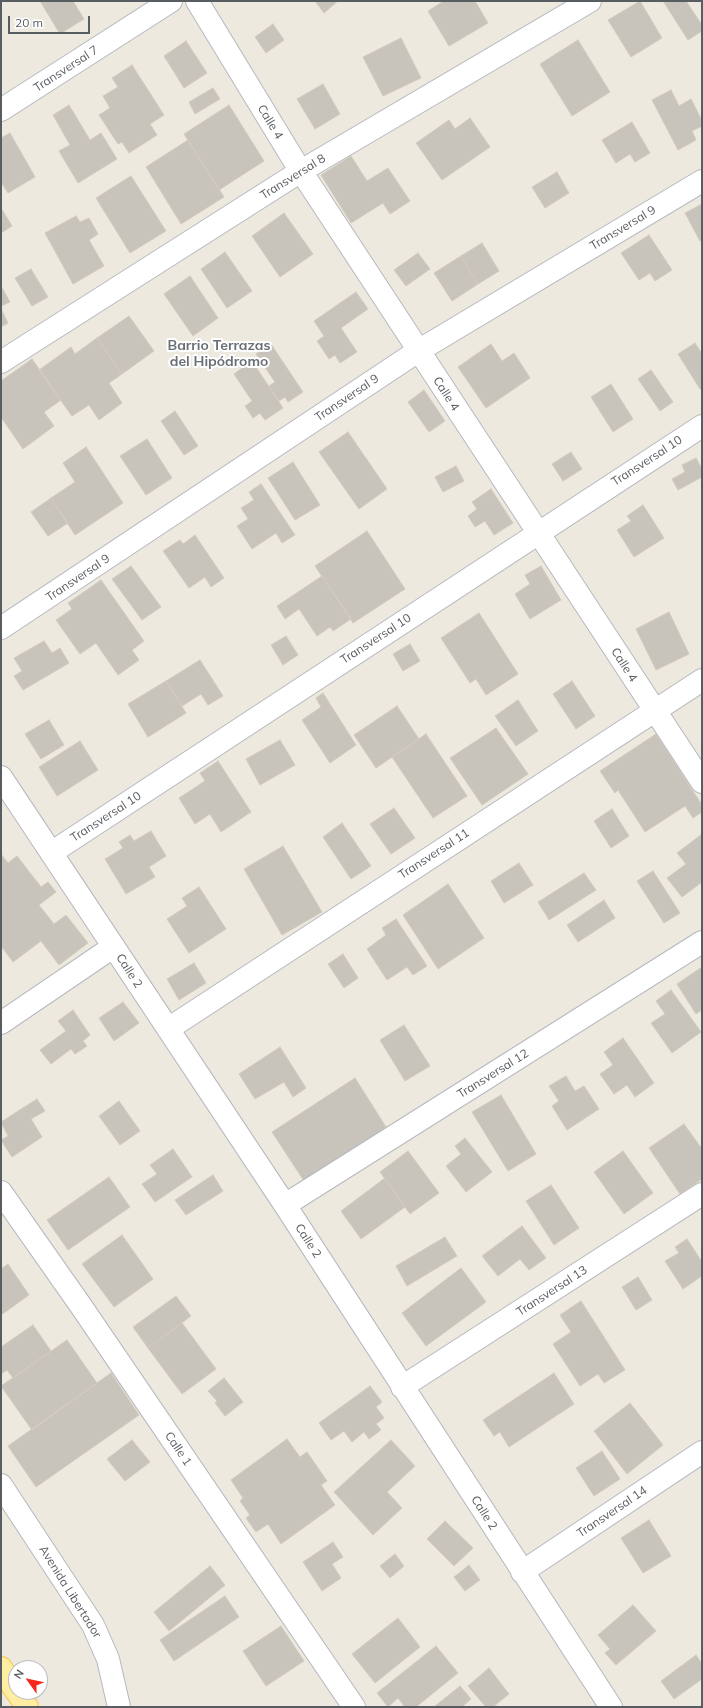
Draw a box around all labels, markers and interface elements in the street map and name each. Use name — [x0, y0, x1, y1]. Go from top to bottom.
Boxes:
scale bar — [10, 8, 92, 34]
text: 20 m — [15, 15, 43, 30]
street label: Transversal 7 — [31, 43, 101, 95]
street label: Calle 4 — [254, 102, 286, 142]
street label: Transversal 8 — [258, 151, 328, 203]
street label: Transversal 9 — [588, 203, 658, 253]
district label: Barrio Terrazas del Hipódromo — [168, 338, 270, 370]
street label: Transversal 9 — [312, 371, 382, 425]
street label: Calle 4 — [430, 374, 462, 414]
street label: Transversal 10 — [609, 433, 685, 489]
street label: Transversal 9 — [43, 551, 113, 605]
street label: Transversal 10 — [338, 611, 414, 667]
street label: Calle 4 — [608, 645, 640, 685]
street label: Transversal 10 — [68, 789, 144, 845]
street label: Transversal 11 — [396, 826, 472, 882]
street label: Calle 2 — [113, 951, 145, 991]
street label: Transversal 12 — [455, 1046, 531, 1102]
street label: Calle 2 — [292, 1221, 324, 1261]
street label: Transversal 13 — [514, 1263, 590, 1319]
street label: Calle 1 — [161, 1429, 195, 1469]
street label: Transversal 14 — [574, 1483, 650, 1541]
street label: Calle 2 — [468, 1493, 500, 1533]
street label: Avenida Libertador — [36, 1543, 104, 1641]
north arrow — [8, 1660, 48, 1700]
text: N — [11, 1667, 27, 1681]

